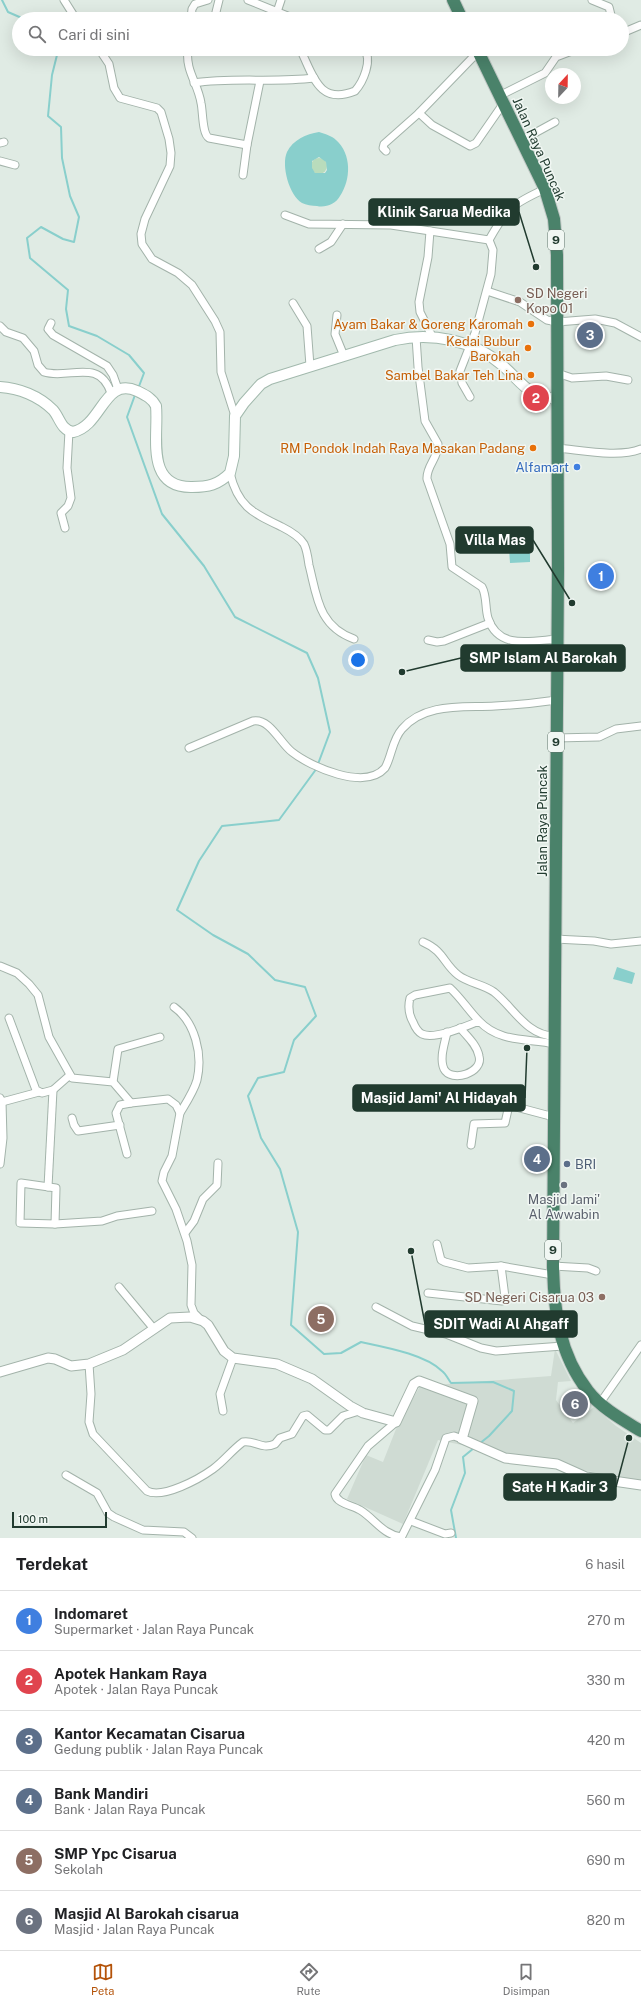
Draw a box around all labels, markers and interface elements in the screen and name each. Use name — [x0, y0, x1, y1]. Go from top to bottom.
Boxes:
search box — [12, 12, 629, 56]
icon: search — [26, 23, 48, 45]
text: Cari di sini — [58, 26, 130, 43]
north arrow — [545, 68, 581, 104]
street label: Jalan Raya Puncak — [509, 95, 569, 203]
callout: Klinik Sarua Medika — [369, 199, 519, 225]
text: Klinik Sarua Medika — [377, 204, 511, 220]
road number: 9 — [548, 230, 564, 250]
place label: SD Negeri Kopo 01 — [526, 286, 587, 316]
marker: SD Negeri Kopo 01 — [513, 295, 523, 305]
place label: Ayam Bakar & Goreng Karomah — [333, 317, 523, 332]
marker: Ayam Bakar & Goreng Karomah — [526, 319, 536, 329]
pin: 3 — [577, 320, 603, 350]
place label: Kedai Bubur Barokah — [446, 334, 520, 364]
marker: Kedai Bubur Barokah — [523, 343, 533, 353]
place label: Sambel Bakar Teh Lina — [385, 368, 523, 383]
marker: Sambel Bakar Teh Lina — [526, 370, 536, 380]
pin: 2 — [523, 383, 549, 413]
place label: RM Pondok Indah Raya Masakan Padang — [280, 441, 525, 456]
marker: RM Pondok Indah Raya Masakan Padang — [528, 443, 538, 453]
place label: Alfamart — [515, 460, 569, 475]
marker: Alfamart — [572, 462, 582, 472]
callout: Villa Mas — [456, 527, 533, 553]
text: Villa Mas — [464, 532, 526, 548]
pin: 1 — [588, 561, 614, 591]
callout: SMP Islam Al Barokah — [461, 645, 625, 671]
your location — [348, 650, 368, 670]
text: SMP Islam Al Barokah — [469, 650, 617, 666]
road number: 9 — [548, 732, 564, 752]
street label: Jalan Raya Puncak — [535, 765, 550, 877]
callout: Masjid Jami' Al Hidayah — [353, 1085, 525, 1111]
text: Masjid Jami' Al Hidayah — [361, 1090, 517, 1106]
pin: 4 — [524, 1144, 550, 1174]
place label: BRI — [575, 1157, 596, 1172]
marker: BRI — [562, 1159, 572, 1169]
marker: Masjid Jami' Al Awwabin — [559, 1180, 569, 1190]
place label: Masjid Jami' Al Awwabin — [528, 1192, 600, 1222]
road number: 9 — [545, 1240, 561, 1260]
place label: SD Negeri Cisarua 03 — [464, 1290, 594, 1305]
marker: SD Negeri Cisarua 03 — [597, 1292, 607, 1302]
pin: 5 — [308, 1304, 334, 1334]
callout: SDIT Wadi Al Ahgaff — [425, 1311, 577, 1337]
text: SDIT Wadi Al Ahgaff — [433, 1316, 569, 1332]
pin: 6 — [562, 1389, 588, 1419]
callout: Sate H Kadir 3 — [504, 1474, 616, 1500]
text: Sate H Kadir 3 — [512, 1479, 608, 1495]
scale bar — [12, 1510, 107, 1529]
text: 100 m — [18, 1513, 48, 1525]
text: Terdekat — [16, 1554, 88, 1574]
text: 6 hasil — [585, 1557, 625, 1572]
text: Indomaret — [54, 1605, 128, 1622]
text: 1 — [26, 1613, 32, 1628]
text: 270 m — [587, 1613, 625, 1628]
text: Supermarket · Jalan Raya Puncak — [54, 1622, 254, 1637]
text: Apotek Hankam Raya — [54, 1665, 207, 1682]
text: 2 — [25, 1673, 33, 1688]
text: 330 m — [586, 1673, 625, 1688]
text: Apotek · Jalan Raya Puncak — [54, 1682, 218, 1697]
text: Kantor Kecamatan Cisarua — [54, 1725, 245, 1742]
text: 3 — [25, 1733, 33, 1748]
text: 420 m — [587, 1733, 625, 1748]
text: Gedung publik · Jalan Raya Puncak — [54, 1742, 263, 1757]
text: Bank Mandiri — [54, 1785, 148, 1802]
text: 4 — [25, 1793, 33, 1808]
text: 560 m — [586, 1793, 625, 1808]
text: Bank · Jalan Raya Puncak — [54, 1802, 206, 1817]
text: SMP Ypc Cisarua — [54, 1845, 177, 1862]
text: 5 — [25, 1853, 33, 1868]
text: 690 m — [587, 1853, 625, 1868]
text: Sekolah — [54, 1862, 103, 1877]
text: Masjid Al Barokah cisarua — [54, 1905, 239, 1922]
text: 6 — [25, 1913, 33, 1928]
text: 820 m — [586, 1913, 625, 1928]
text: Masjid · Jalan Raya Puncak — [54, 1922, 214, 1937]
tab: Peta — [91, 1961, 114, 1997]
tab: Rute — [296, 1961, 321, 1997]
tab: Disimpan — [503, 1961, 550, 1997]

